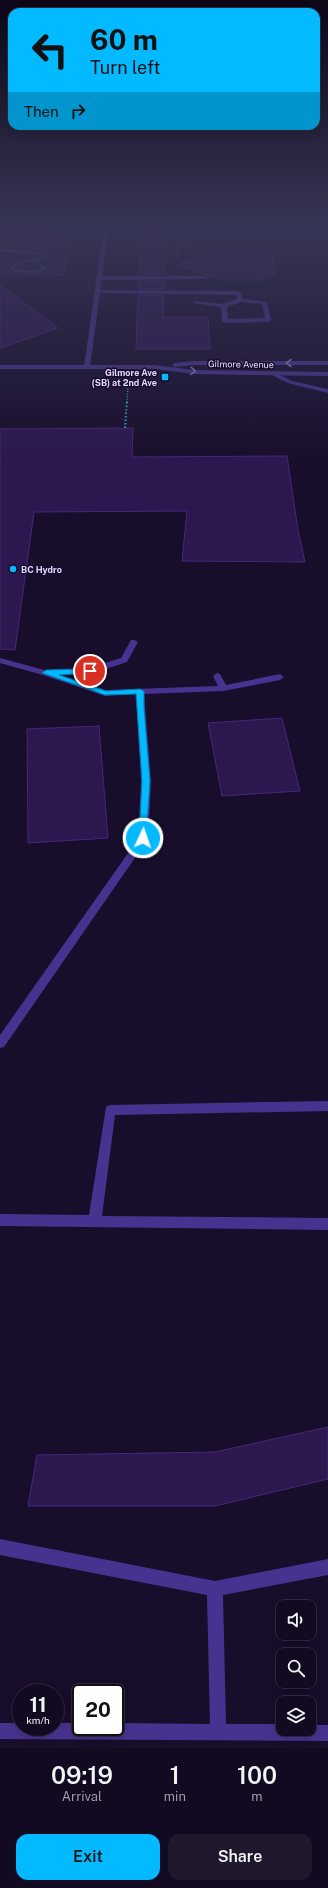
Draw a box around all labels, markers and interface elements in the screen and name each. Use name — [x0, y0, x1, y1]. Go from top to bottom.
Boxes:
text: 60 m — [90, 23, 158, 56]
icon: left — [24, 24, 76, 76]
text: Turn left — [90, 57, 160, 78]
icon: right — [67, 100, 89, 122]
text: Then — [24, 103, 59, 120]
street label: Gilmore Avenue — [208, 358, 274, 370]
one-way arrow — [286, 359, 292, 367]
place label: Gilmore Ave (SB) at 2nd Ave — [92, 367, 157, 388]
one-way arrow — [190, 367, 196, 376]
marker: Gilmore Ave (SB) at 2nd Ave — [160, 372, 170, 382]
marker: BC Hydro — [8, 564, 18, 574]
place label: BC Hydro — [21, 564, 62, 575]
pin — [73, 654, 107, 688]
icon: arrive — [79, 660, 101, 682]
position arrow — [122, 817, 164, 859]
map controls — [276, 1600, 316, 1736]
button: sound — [276, 1600, 316, 1640]
button: search — [276, 1648, 316, 1688]
speed limit sign: 20 — [72, 1684, 124, 1736]
text: 11 — [29, 1693, 47, 1717]
button: layers — [276, 1696, 316, 1736]
text: km/h — [26, 1714, 50, 1726]
text: 09:19 — [51, 1761, 113, 1789]
text: 1 — [170, 1761, 180, 1789]
text: 100 — [237, 1761, 277, 1789]
text: Arrival — [62, 1789, 102, 1804]
text: min — [164, 1789, 186, 1804]
text: m — [251, 1789, 263, 1804]
button: Exit — [16, 1834, 160, 1880]
button: Share — [168, 1834, 312, 1880]

